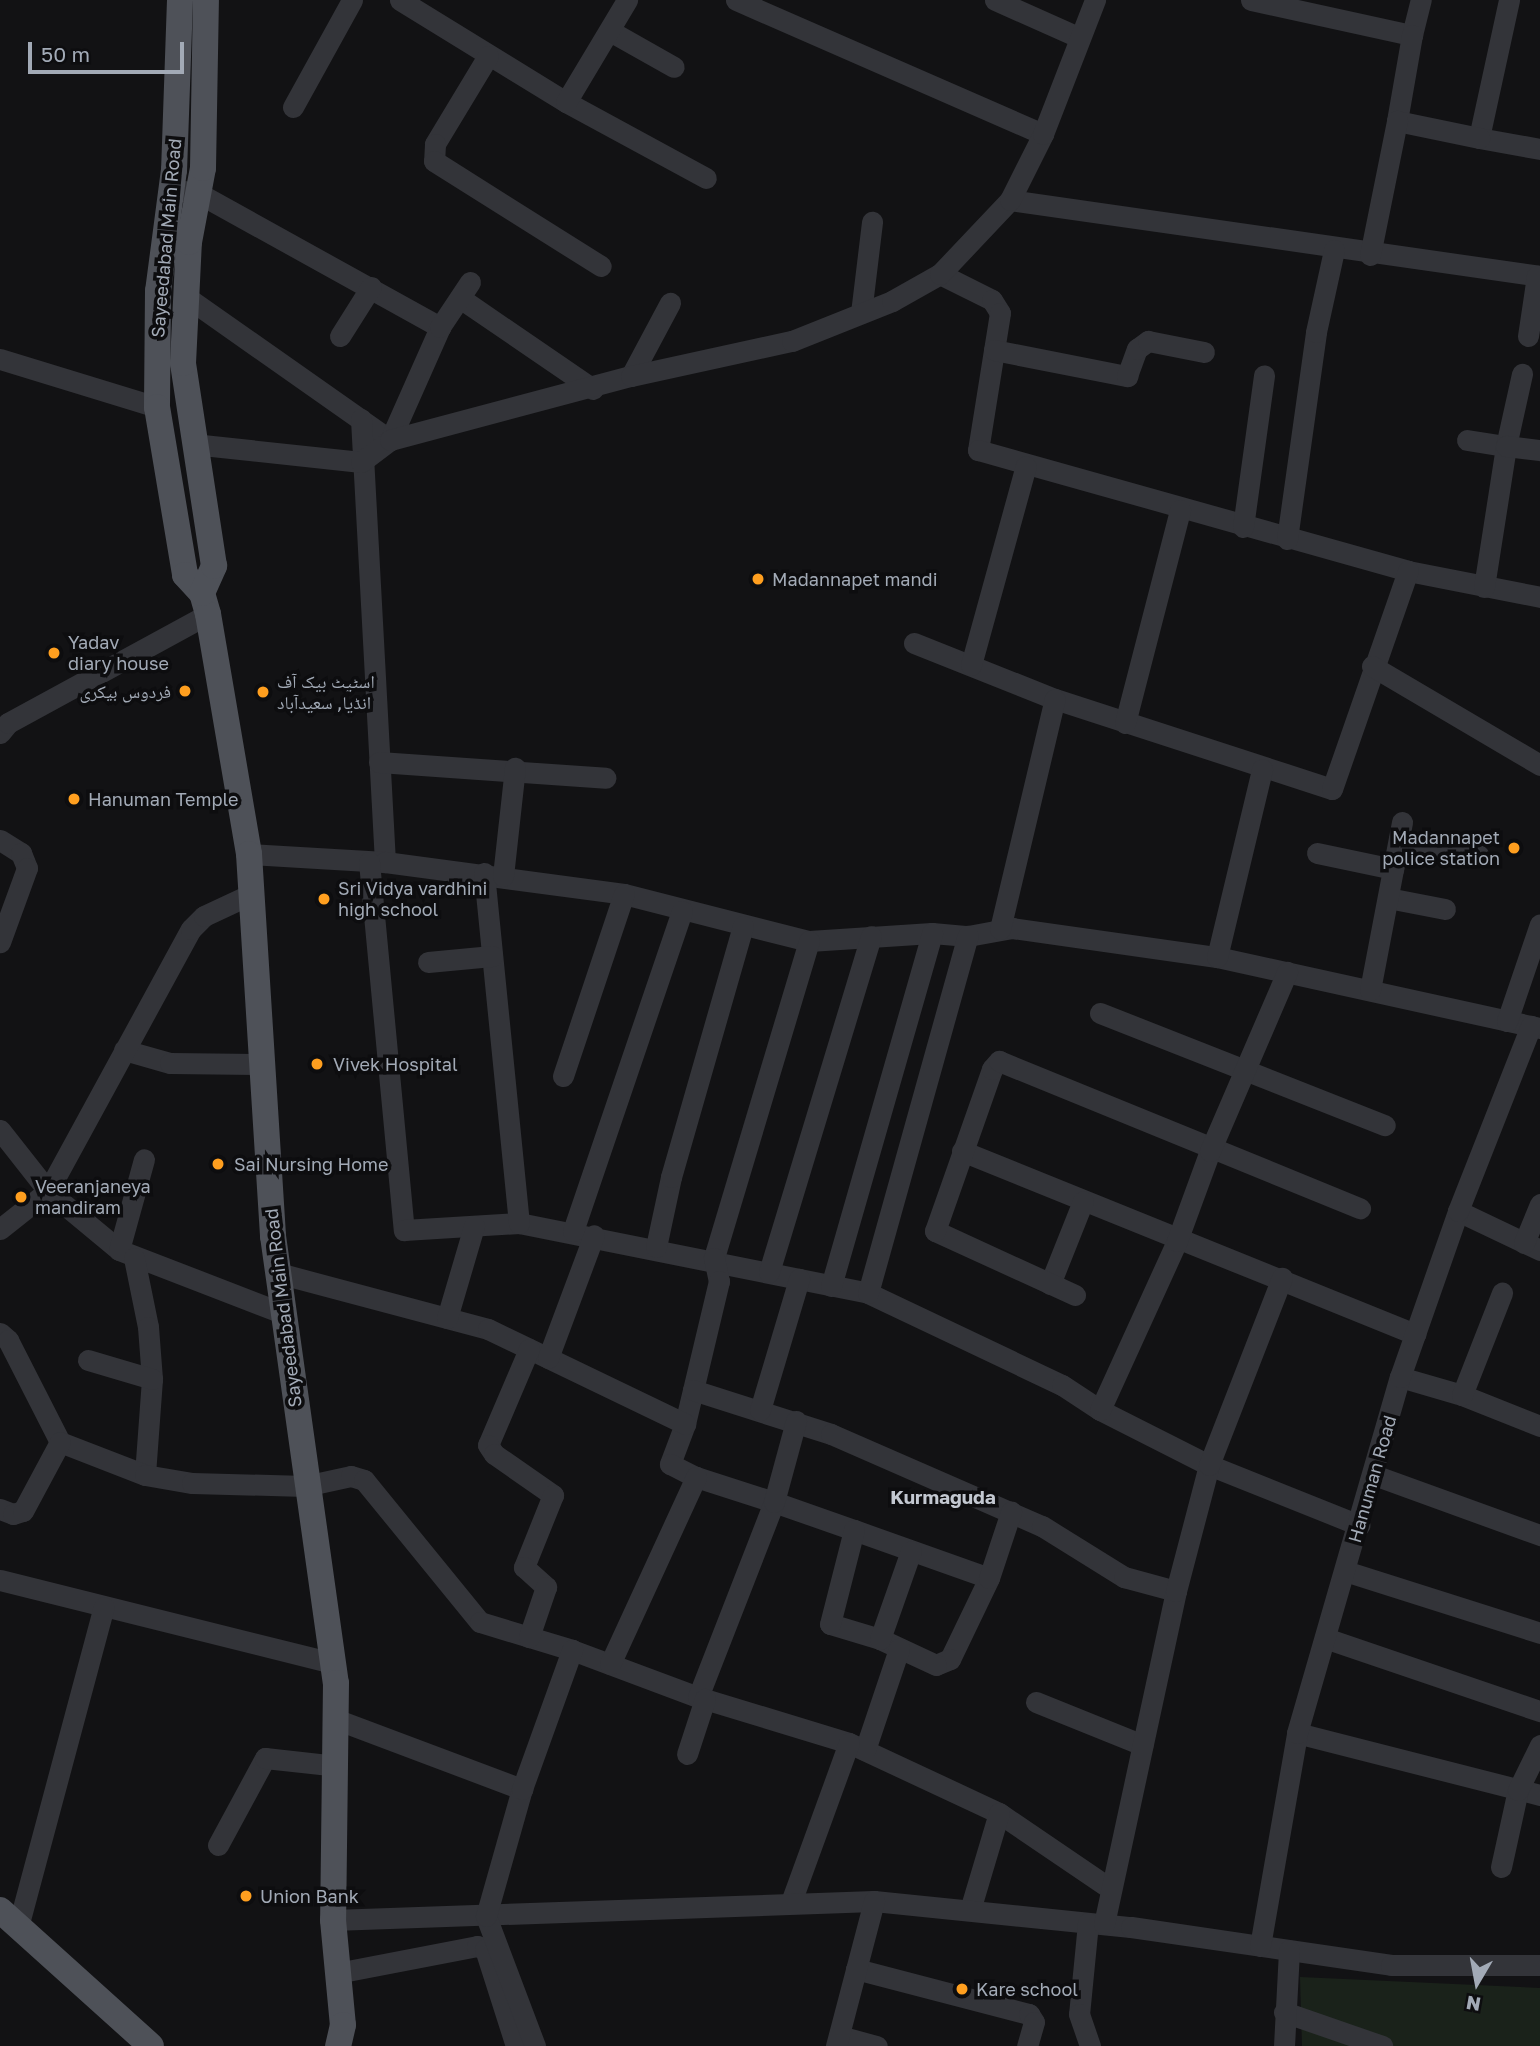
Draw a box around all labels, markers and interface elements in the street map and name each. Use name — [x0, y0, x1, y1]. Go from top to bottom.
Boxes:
scale bar — [32, 28, 187, 72]
text: 50 m — [41, 41, 90, 67]
street label: Sayeedabad Main Road — [147, 137, 185, 339]
place label: Madannapet mandi — [772, 568, 937, 590]
marker: Madannapet mandi — [750, 571, 766, 587]
place label: Yadav diary house — [68, 632, 169, 674]
marker: Yadav diary house — [46, 645, 62, 661]
place label: اسٹیٹ بیک آف انڈیا, سعیدآباد — [277, 671, 375, 714]
place label: فردوس بیکری — [79, 680, 171, 702]
marker: فردوس بیکری — [177, 683, 193, 699]
marker: اسٹیٹ بیک آف انڈیا, سعیدآباد — [255, 684, 271, 700]
place label: Hanuman Temple — [88, 788, 238, 810]
marker: Hanuman Temple — [66, 791, 82, 807]
place label: Madannapet police station — [1382, 827, 1500, 870]
marker: Madannapet police station — [1506, 840, 1522, 856]
place label: Sri Vidya vardhini high school — [338, 878, 487, 920]
marker: Sri Vidya vardhini high school — [316, 891, 332, 907]
place label: Vivek Hospital — [333, 1053, 458, 1075]
marker: Vivek Hospital — [307, 1054, 327, 1074]
place label: Sai Nursing Home — [234, 1153, 388, 1175]
marker: Sai Nursing Home — [208, 1154, 228, 1174]
place label: Veeranjaneya mandiram — [35, 1176, 151, 1218]
marker: Veeranjaneya mandiram — [13, 1189, 29, 1205]
street label: Sayeedabad Main Road — [260, 1207, 306, 1409]
street label: Hanuman Road — [1343, 1413, 1401, 1545]
district label: Kurmaguda — [890, 1486, 996, 1508]
place label: Union Bank — [260, 1885, 359, 1907]
marker: Union Bank — [238, 1888, 254, 1904]
north arrow — [1442, 1948, 1512, 2018]
place label: Kare school — [976, 1978, 1078, 2000]
marker: Kare school — [954, 1981, 970, 1997]
text: N — [1464, 1992, 1482, 2017]

